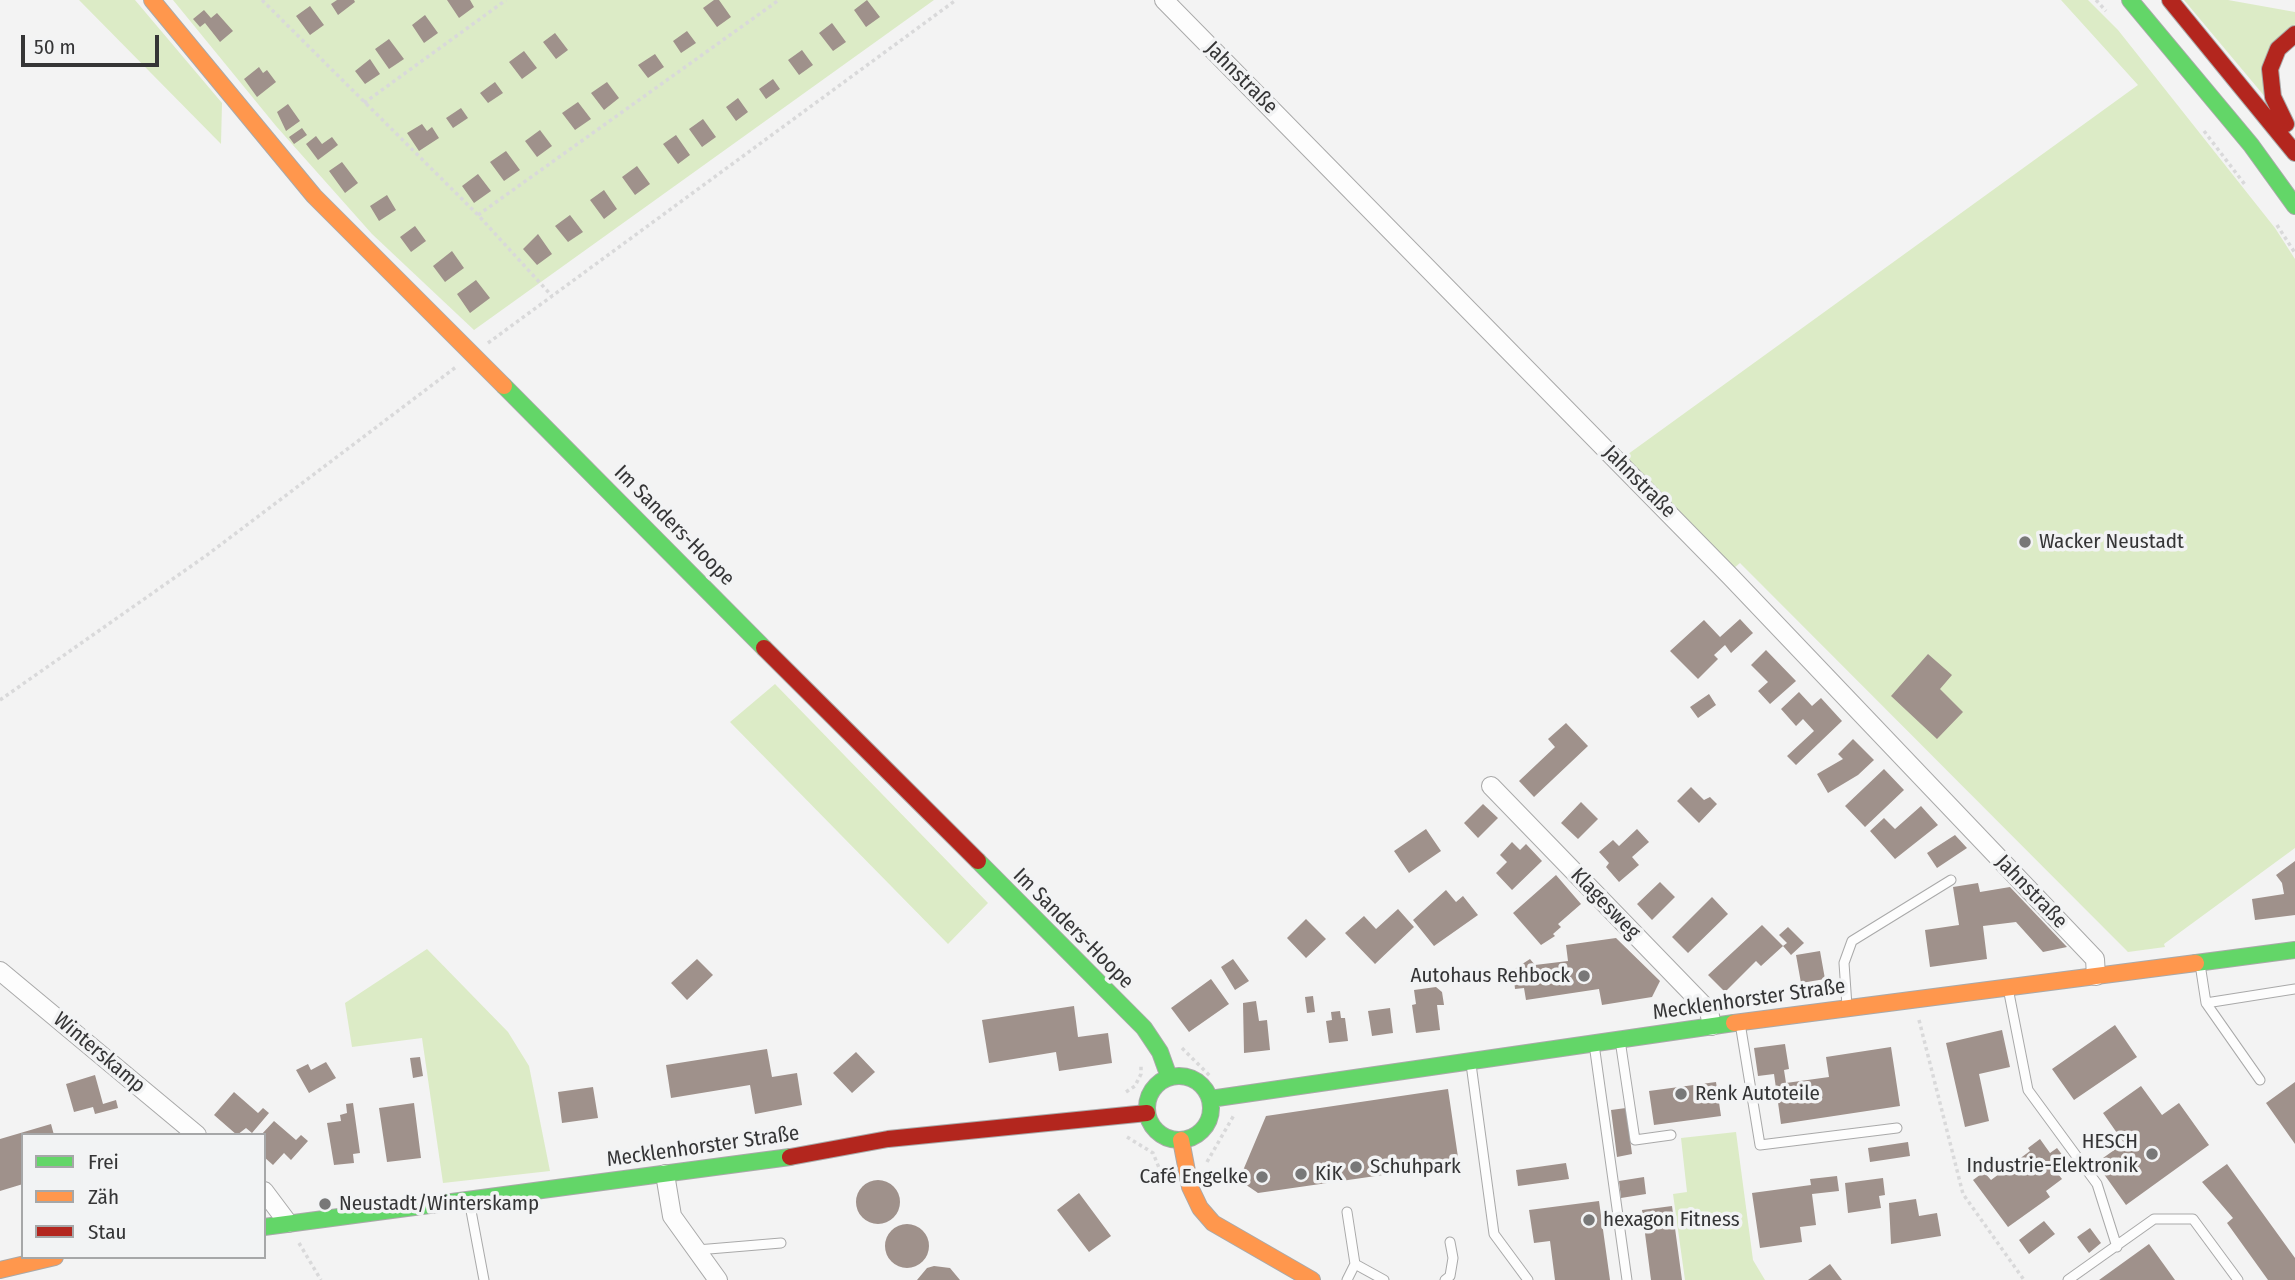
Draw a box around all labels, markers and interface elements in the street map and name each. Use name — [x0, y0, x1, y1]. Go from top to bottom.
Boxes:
scale bar — [24, 21, 163, 65]
text: 50 m — [34, 34, 76, 60]
street label: Jahnstraße — [1199, 36, 1283, 120]
street label: Jahnstraße — [1597, 440, 1681, 524]
street label: Im Sanders-Hoope — [609, 461, 739, 591]
place label: Wacker Neustadt — [2039, 529, 2184, 555]
marker: Wacker Neustadt — [2017, 534, 2033, 550]
street label: Jahnstraße — [1990, 850, 2072, 934]
street label: Klagesweg — [1565, 863, 1645, 945]
street label: Im Sanders-Hoope — [1008, 864, 1138, 994]
place label: Autohaus Rehbock — [1411, 963, 1570, 989]
marker: Autohaus Rehbock — [1576, 968, 1592, 984]
street label: Mecklenhorster Straße — [1651, 974, 1847, 1026]
street label: Winterskamp — [48, 1007, 150, 1099]
place label: Renk Autoteile — [1695, 1081, 1820, 1107]
marker: Renk Autoteile — [1673, 1086, 1689, 1102]
street label: Mecklenhorster Straße — [605, 1121, 801, 1173]
place label: HESCH Industrie-Elektronik — [1967, 1129, 2138, 1179]
legend — [21, 1133, 266, 1259]
marker: HESCH Industrie-Elektronik — [2144, 1146, 2160, 1162]
text: Frei — [88, 1149, 119, 1175]
place label: Schuhpark — [1370, 1154, 1461, 1180]
marker: Schuhpark — [1348, 1159, 1364, 1175]
place label: KiK — [1315, 1161, 1343, 1187]
place label: Café Engelke — [1140, 1164, 1248, 1190]
marker: KiK — [1293, 1166, 1309, 1182]
marker: Café Engelke — [1254, 1169, 1270, 1185]
text: Zäh — [88, 1184, 119, 1210]
place label: Neustadt/Winterskamp — [339, 1191, 539, 1217]
marker: Neustadt/Winterskamp — [317, 1196, 333, 1212]
place label: hexagon Fitness — [1603, 1207, 1740, 1233]
marker: hexagon Fitness — [1581, 1212, 1597, 1228]
text: Stau — [88, 1219, 126, 1245]

